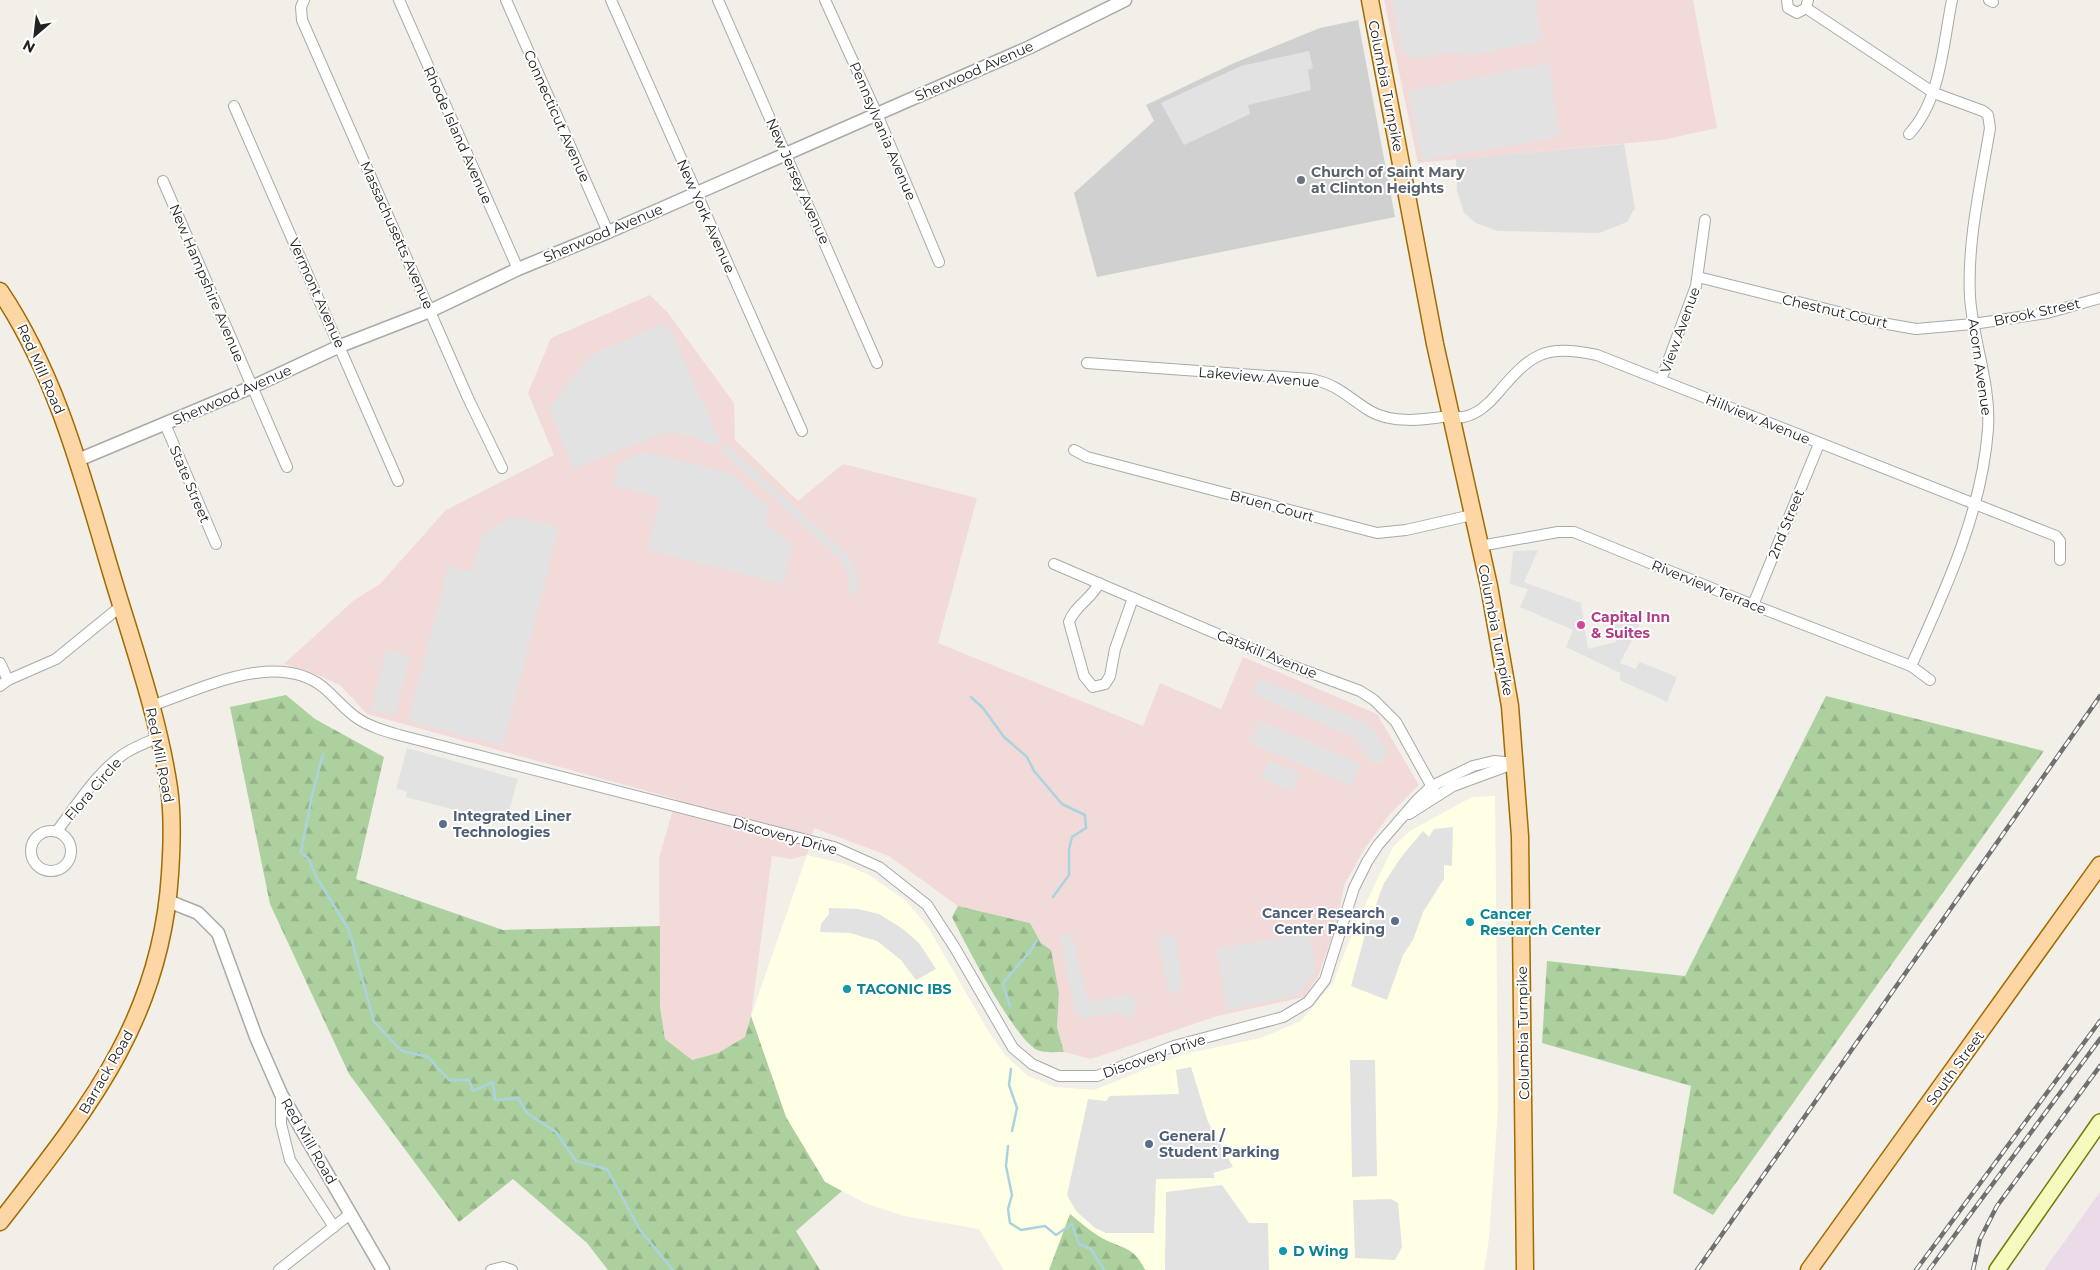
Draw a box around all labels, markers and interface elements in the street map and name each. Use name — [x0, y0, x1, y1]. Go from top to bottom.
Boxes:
north arrow — [10, 10, 60, 60]
street label: Columbia Turnpike — [1364, 19, 1408, 153]
text: N — [20, 36, 38, 57]
street label: Sherwood Avenue — [912, 37, 1036, 105]
street label: Connecticut Avenue — [520, 47, 594, 185]
street label: Pennsylvania Avenue — [846, 59, 920, 203]
street label: Rhode Island Avenue — [420, 63, 496, 207]
street label: New Jersey Avenue — [762, 115, 834, 247]
street label: New York Avenue — [673, 156, 739, 276]
street label: Massachusetts Avenue — [356, 158, 438, 312]
place label: Church of Saint Mary at Clinton Heights — [1311, 163, 1465, 197]
marker: Church of Saint Mary at Clinton Heights — [1295, 174, 1307, 186]
street label: Sherwood Avenue — [541, 200, 665, 266]
street label: New Hampshire Avenue — [165, 201, 249, 365]
street label: Vermont Avenue — [285, 235, 349, 351]
street label: View Avenue — [1656, 284, 1704, 376]
street label: Chestnut Court — [1780, 290, 1890, 332]
street label: Brook Street — [1992, 294, 2082, 330]
street label: Acorn Avenue — [1964, 317, 1996, 417]
street label: Red Mill Road — [13, 321, 69, 417]
street label: Sherwood Avenue — [170, 361, 294, 429]
street label: Lakeview Avenue — [1198, 363, 1320, 391]
street label: Hillview Avenue — [1703, 390, 1813, 448]
street label: State Street — [166, 443, 214, 526]
street label: Bruen Court — [1228, 486, 1316, 526]
street label: 2nd Street — [1764, 487, 1808, 561]
street label: Riverview Terrace — [1649, 556, 1769, 618]
street label: Columbia Turnpike — [1474, 563, 1518, 697]
place label: Capital Inn & Suites — [1591, 608, 1670, 642]
marker: Capital Inn & Suites — [1575, 619, 1587, 631]
street label: Catskill Avenue — [1214, 626, 1320, 682]
street label: Red Mill Road — [142, 706, 178, 804]
street label: Flora Circle — [61, 754, 125, 824]
place label: Integrated Liner Technologies — [453, 807, 572, 841]
street label: Discovery Drive — [731, 813, 839, 859]
marker: Integrated Liner Technologies — [437, 818, 449, 830]
place label: Cancer Research Center Parking — [1262, 904, 1385, 938]
place label: Cancer Research Center — [1480, 905, 1601, 939]
marker: Cancer Research Center Parking — [1389, 915, 1401, 927]
marker: Cancer Research Center — [1464, 916, 1476, 928]
street label: Columbia Turnpike — [1513, 966, 1533, 1100]
place label: TACONIC IBS — [857, 980, 952, 998]
marker: TACONIC IBS — [841, 983, 853, 995]
street label: Barrack Road — [75, 1027, 137, 1117]
street label: South Street — [1922, 1027, 1988, 1109]
street label: Discovery Drive — [1100, 1030, 1208, 1082]
street label: Red Mill Road — [277, 1095, 341, 1187]
place label: General / Student Parking — [1159, 1127, 1279, 1161]
marker: General / Student Parking — [1143, 1138, 1155, 1150]
place label: D Wing — [1293, 1242, 1348, 1260]
marker: D Wing — [1277, 1245, 1289, 1257]

